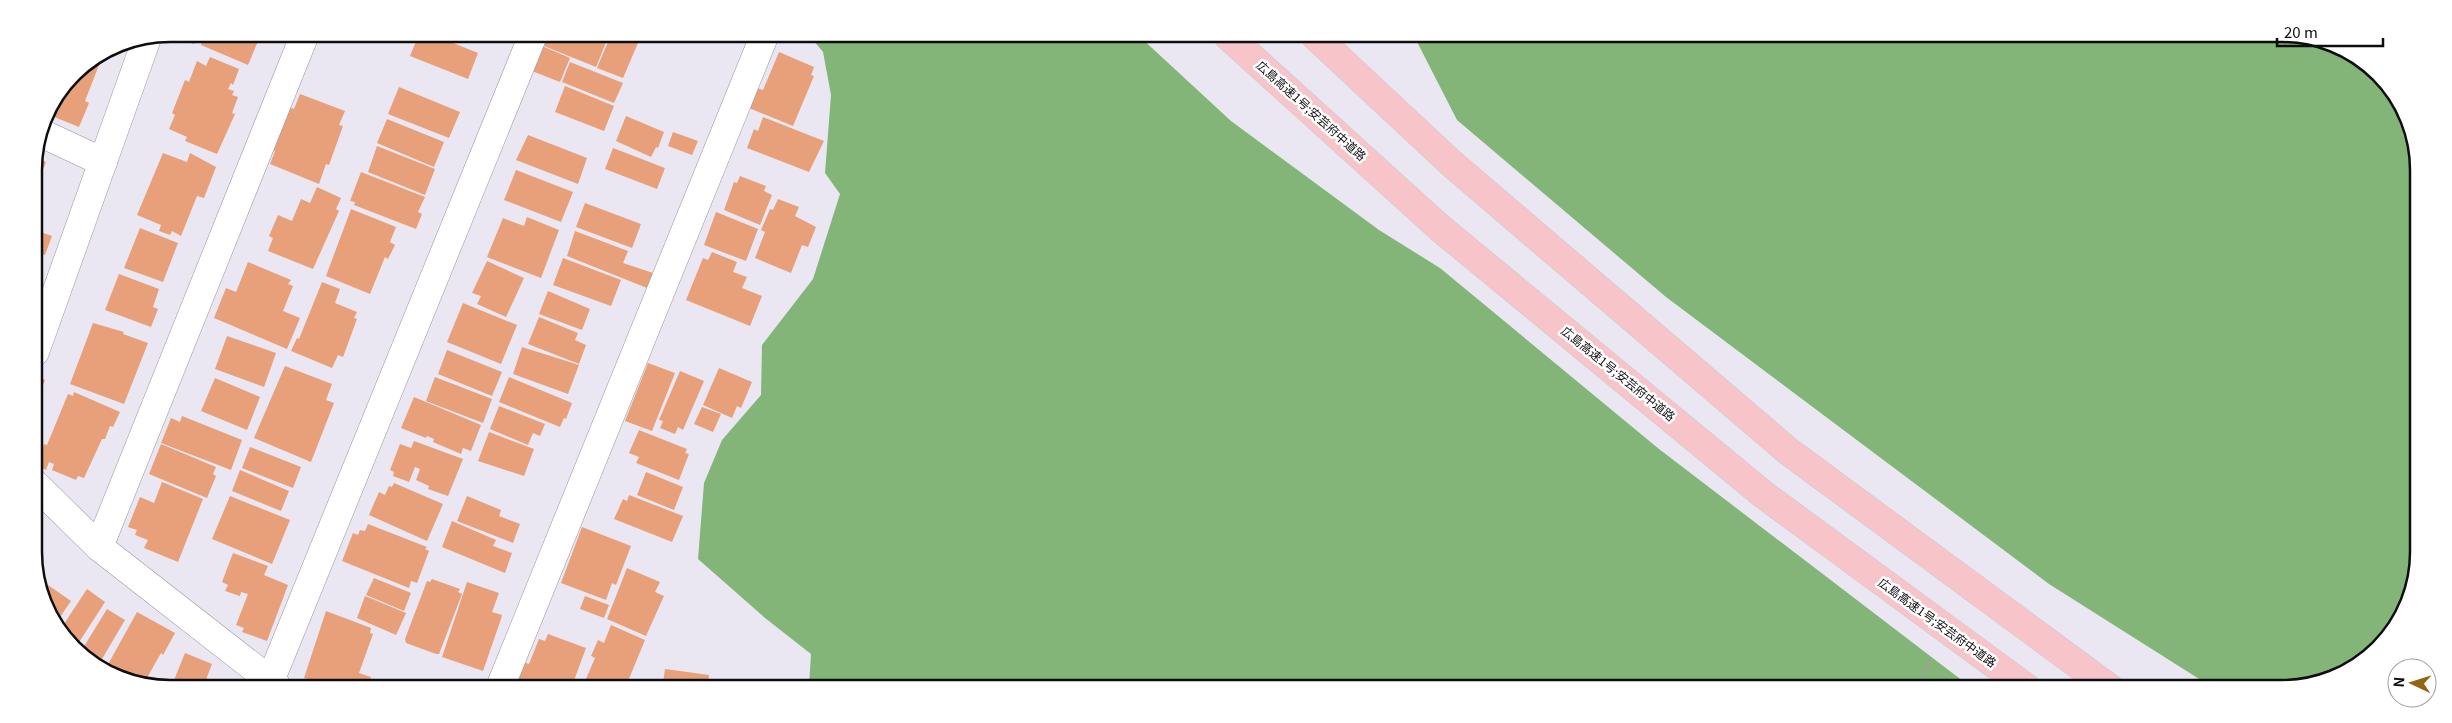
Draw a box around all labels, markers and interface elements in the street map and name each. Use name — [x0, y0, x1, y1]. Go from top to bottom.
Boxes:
scale bar — [2277, 15, 2383, 47]
text: 20 m — [2284, 21, 2318, 42]
street label: 広島高速1号;安芸府中道路 — [1254, 56, 1370, 164]
street label: 広島高速1号;安芸府中道路 — [1558, 322, 1679, 424]
street label: 広島高速1号;安芸府中道路 — [1875, 573, 2000, 670]
north arrow — [2387, 658, 2437, 708]
text: N — [2388, 676, 2408, 688]

